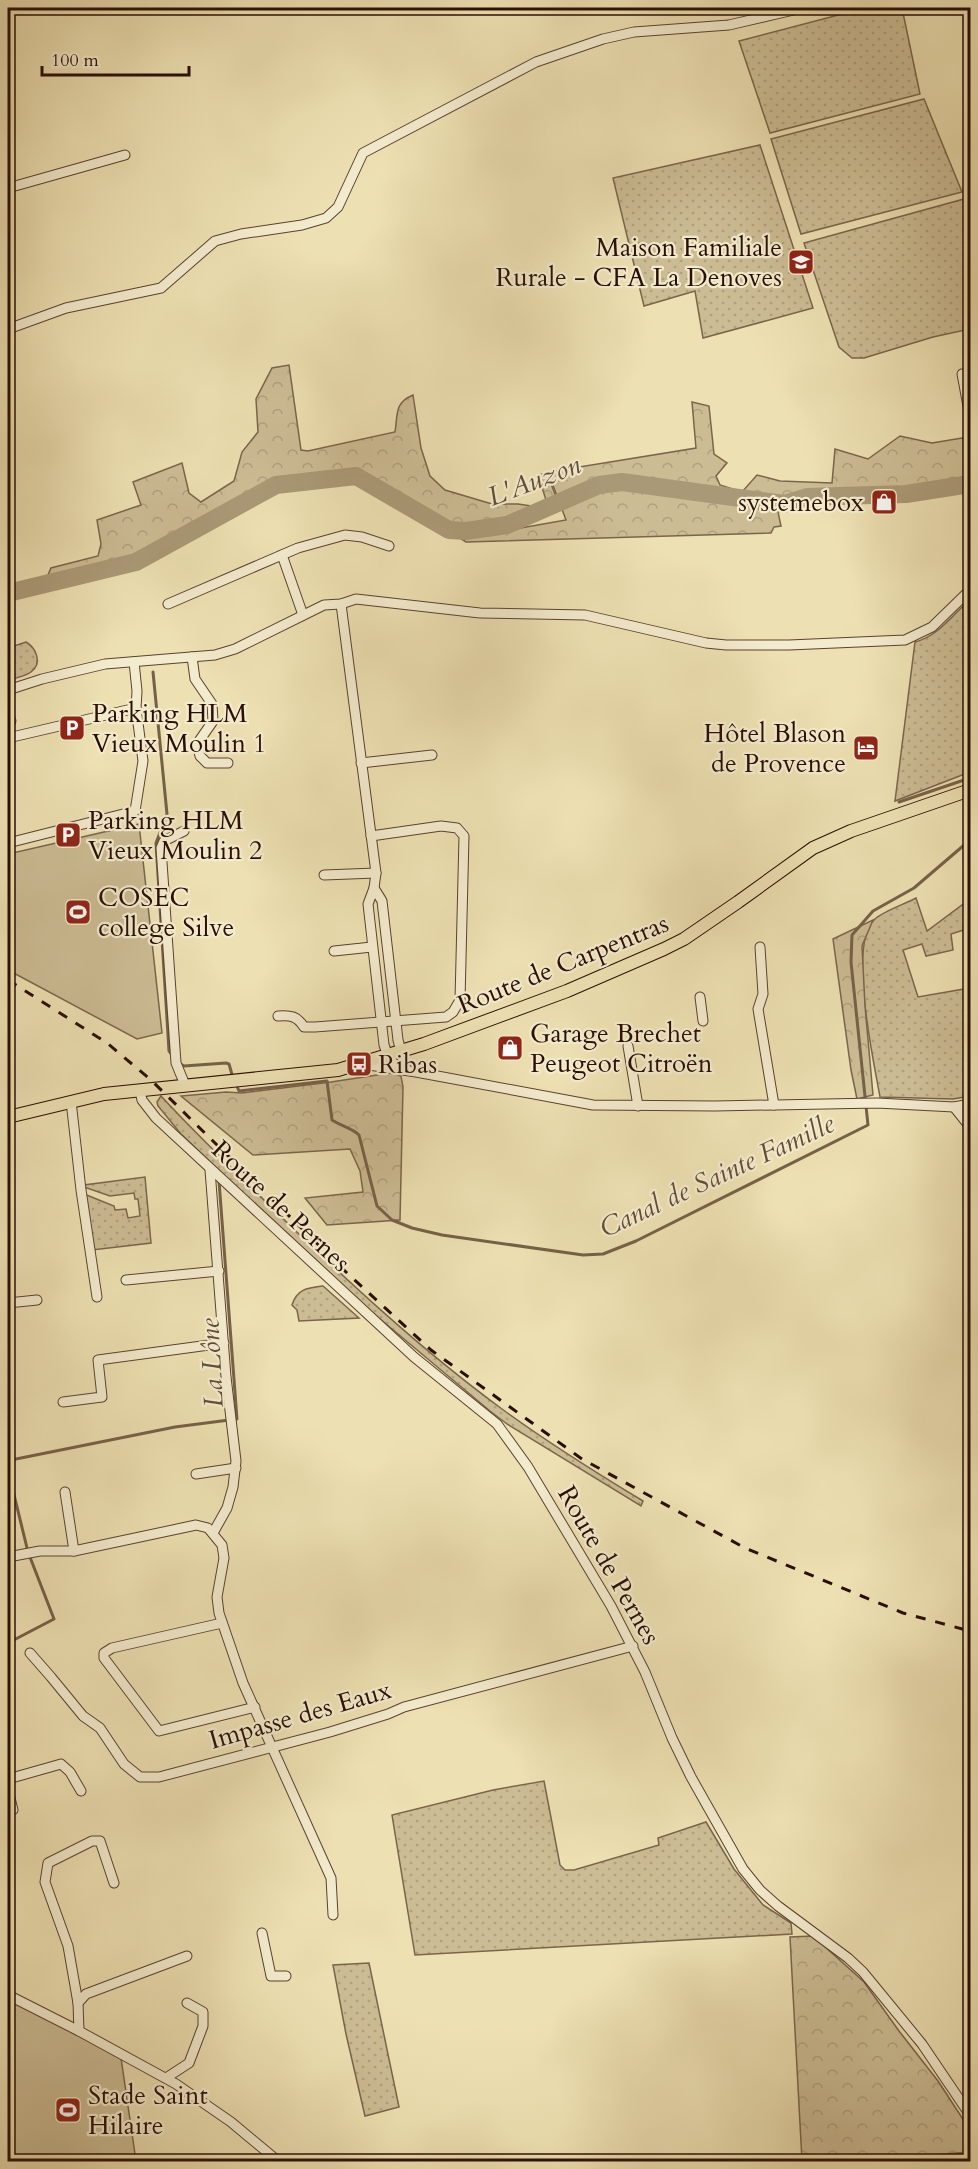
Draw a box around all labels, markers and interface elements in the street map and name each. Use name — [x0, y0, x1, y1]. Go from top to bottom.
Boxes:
scale bar — [42, 39, 189, 77]
text: 100 m — [51, 48, 99, 73]
place label: Maison Familiale Rurale - CFA La Denoves — [495, 230, 782, 295]
school or university icon: Maison Familiale Rurale - CFA La Denoves — [786, 247, 816, 277]
water label: L'Auzon — [482, 446, 586, 516]
place label: systemebox — [738, 485, 864, 520]
shop icon: systemebox — [869, 487, 899, 517]
place label: Parking HLM Vieux Moulin 1 — [92, 696, 266, 761]
parking icon: Parking HLM Vieux Moulin 1 — [57, 713, 87, 743]
place label: Hôtel Blason de Provence — [704, 716, 846, 781]
hotel icon: Hôtel Blason de Provence — [851, 733, 881, 763]
place label: Parking HLM Vieux Moulin 2 — [88, 803, 262, 868]
parking icon: Parking HLM Vieux Moulin 2 — [53, 820, 83, 850]
place label: COSEC college Silve — [98, 880, 234, 945]
sports icon: COSEC college Silve — [63, 897, 93, 927]
street label: Route de Carpentras — [452, 906, 674, 1022]
place label: Garage Brechet Peugeot Citroën — [530, 1016, 713, 1081]
shop icon: Garage Brechet Peugeot Citroën — [495, 1033, 525, 1063]
place label: Ribas — [378, 1047, 437, 1082]
bus stop icon: Ribas — [344, 1049, 374, 1079]
water label: Canal de Sainte Famille — [593, 1105, 841, 1247]
street label: Route de Pernes — [204, 1133, 358, 1279]
water label: La Lône — [191, 1317, 233, 1409]
street label: Route de Pernes — [549, 1479, 669, 1651]
street label: Impasse des Eaux — [205, 1672, 395, 1758]
place label: Stade Saint Hilaire — [88, 2078, 208, 2143]
sports icon: Stade Saint Hilaire — [53, 2095, 83, 2125]

